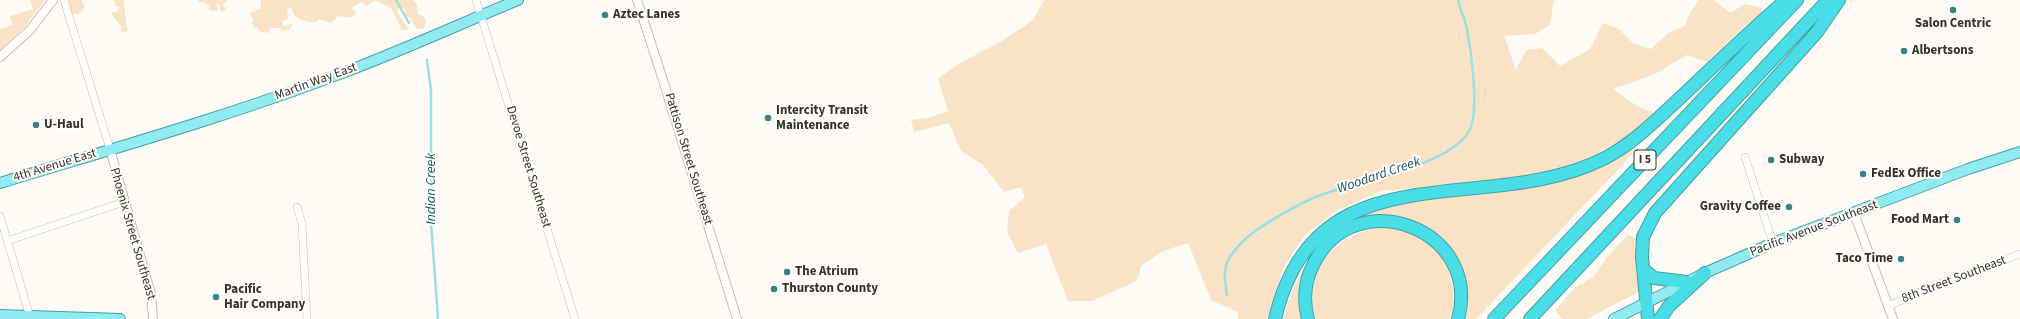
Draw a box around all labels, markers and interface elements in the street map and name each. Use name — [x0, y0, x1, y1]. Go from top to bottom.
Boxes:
marker: Salon Centric — [1948, 5, 1958, 15]
place label: Aztec Lanes — [613, 7, 680, 23]
marker: Aztec Lanes — [600, 10, 610, 20]
place label: Salon Centric — [1915, 16, 1991, 32]
place label: Albertsons — [1912, 43, 1974, 59]
marker: Albertsons — [1899, 46, 1909, 56]
street label: Martin Way East — [273, 60, 359, 104]
street label: Pattison Street Southeast — [660, 91, 716, 227]
place label: Intercity Transit Maintenance — [776, 103, 868, 134]
street label: Devoe Street Southeast — [502, 104, 554, 230]
marker: Intercity Transit Maintenance — [763, 113, 773, 123]
place label: U-Haul — [44, 117, 84, 133]
marker: U-Haul — [31, 120, 41, 130]
street label: 4th Avenue East — [12, 146, 98, 186]
road number: I 5 — [1634, 150, 1656, 170]
place label: Subway — [1779, 152, 1825, 168]
water label: Indian Creek — [424, 153, 440, 225]
water label: Woodard Creek — [1335, 154, 1423, 198]
marker: Subway — [1766, 155, 1776, 165]
street label: Phoenix Street Southeast — [106, 166, 158, 302]
place label: FedEx Office — [1871, 166, 1941, 182]
marker: FedEx Office — [1858, 169, 1868, 179]
street label: Pacific Avenue Southeast — [1748, 197, 1880, 261]
place label: Gravity Coffee — [1700, 199, 1781, 215]
marker: Gravity Coffee — [1784, 202, 1794, 212]
place label: Food Mart — [1891, 212, 1949, 228]
marker: Food Mart — [1952, 215, 1962, 225]
place label: Taco Time — [1836, 251, 1893, 267]
street label: 8th Street Southeast — [1900, 253, 2008, 307]
marker: Taco Time — [1896, 254, 1906, 264]
place label: The Atrium — [795, 264, 858, 280]
marker: The Atrium — [782, 267, 792, 277]
place label: Thurston County — [782, 281, 878, 297]
place label: Pacific Hair Company — [224, 282, 305, 313]
marker: Thurston County — [769, 284, 779, 294]
marker: Pacific Hair Company — [211, 292, 221, 302]

